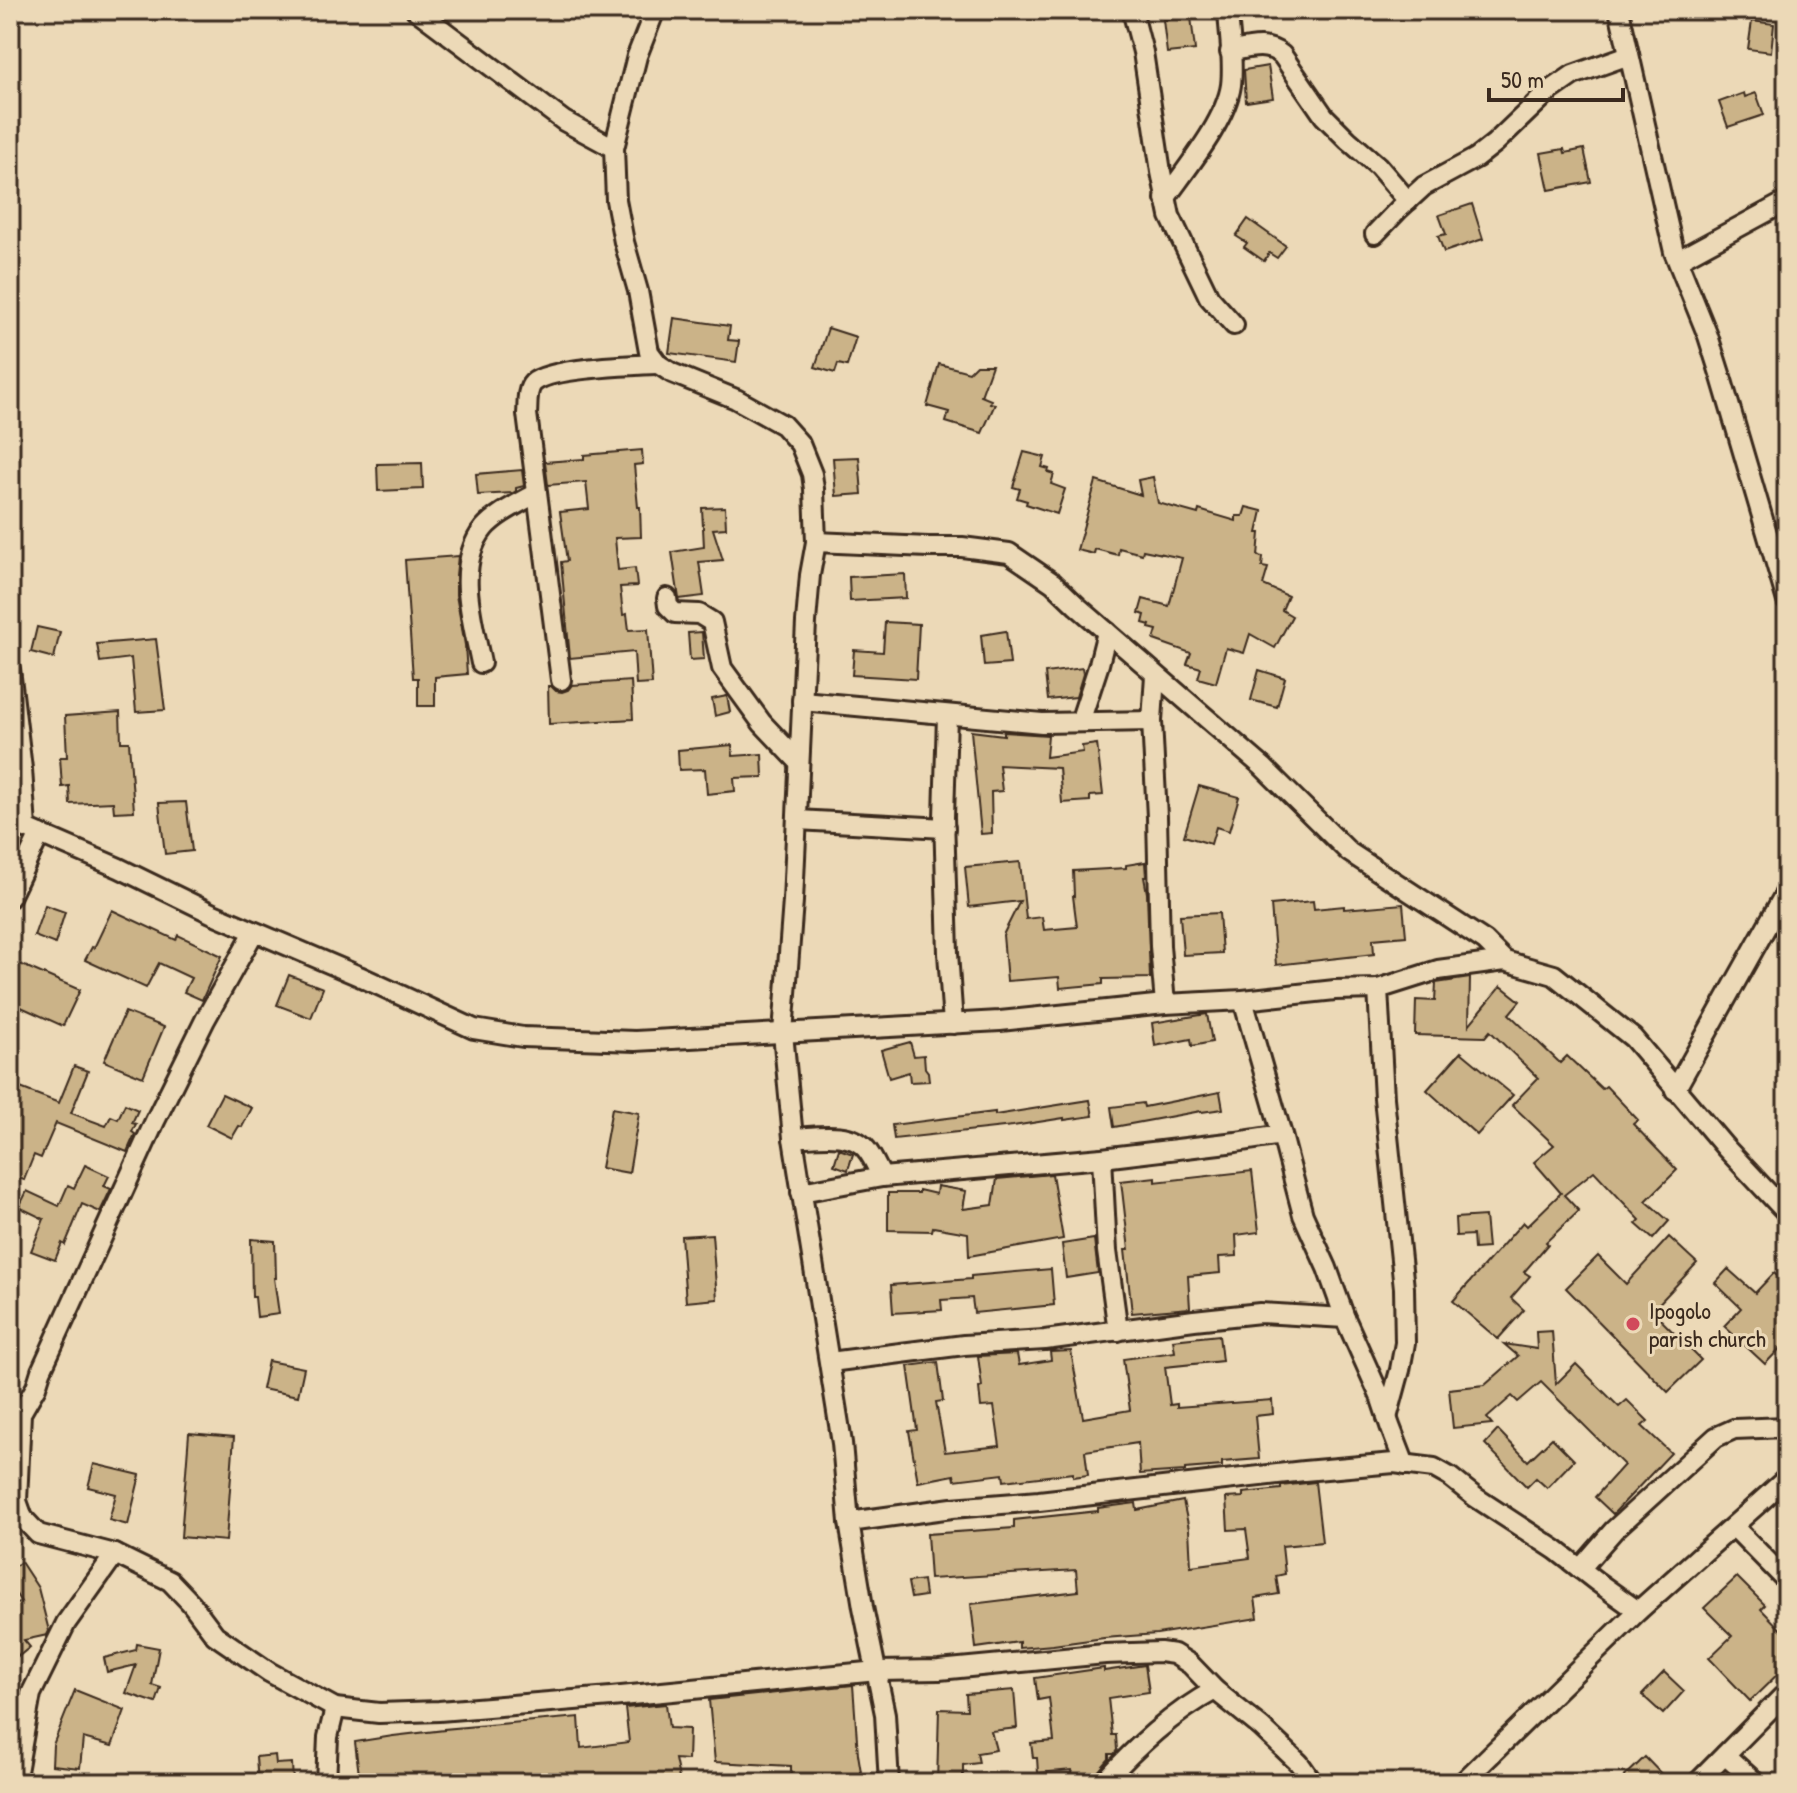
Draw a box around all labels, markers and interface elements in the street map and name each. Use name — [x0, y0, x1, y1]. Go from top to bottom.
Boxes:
scale bar — [1489, 52, 1623, 102]
text: 50 m — [1501, 63, 1544, 95]
place label: Ipogolo parish church — [1649, 1294, 1766, 1354]
marker: Ipogolo parish church — [1624, 1315, 1642, 1333]

